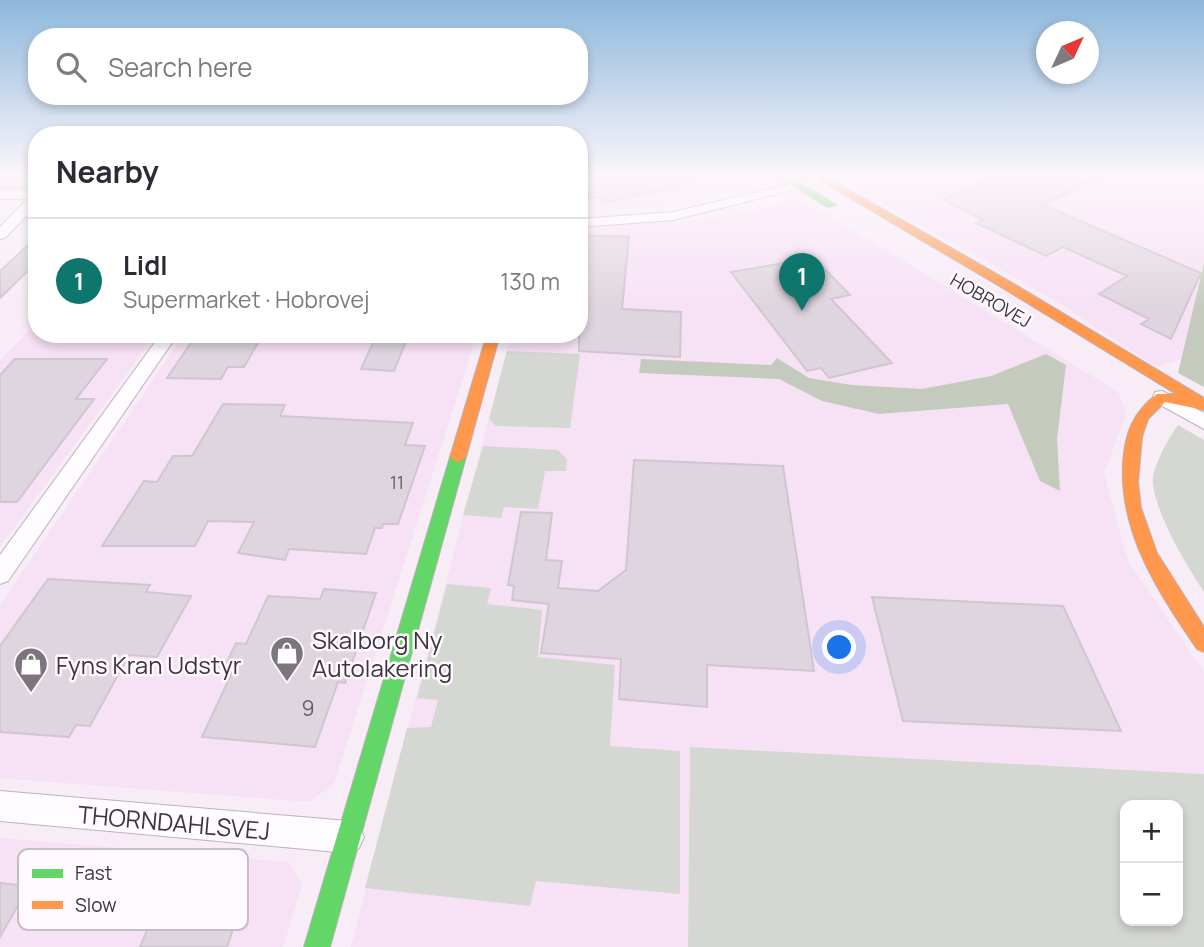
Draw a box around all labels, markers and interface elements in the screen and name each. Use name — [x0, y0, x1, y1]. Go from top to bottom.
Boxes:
north arrow — [1036, 21, 1099, 84]
search box — [28, 28, 588, 105]
icon: search — [52, 48, 90, 86]
text: Search here — [108, 49, 253, 85]
text: Nearby — [56, 151, 159, 192]
text: Lidl — [123, 247, 168, 283]
pin: 1 — [779, 253, 825, 311]
text: 1 — [74, 265, 84, 297]
text: 130 m — [500, 265, 560, 297]
street label: HOBROVEJ — [946, 267, 1036, 333]
text: Supermarket · Hobrovej — [123, 283, 370, 315]
house number: 11 — [390, 470, 404, 494]
place label: Skalborg Ny Autolakering — [312, 623, 452, 684]
your location — [822, 630, 856, 664]
shop icon: Skalborg Ny Autolakering — [268, 634, 306, 683]
shop icon: Fyns Kran Udstyr — [12, 645, 50, 694]
place label: Fyns Kran Udstyr — [56, 648, 242, 681]
house number: 9 — [301, 694, 315, 722]
street label: THORNDAHLSVEJ — [77, 797, 271, 847]
map controls — [1120, 800, 1183, 926]
button: + — [1120, 800, 1183, 863]
legend — [18, 849, 248, 930]
text: Fast — [75, 860, 112, 886]
button: − — [1120, 863, 1183, 926]
text: Slow — [75, 892, 117, 918]

